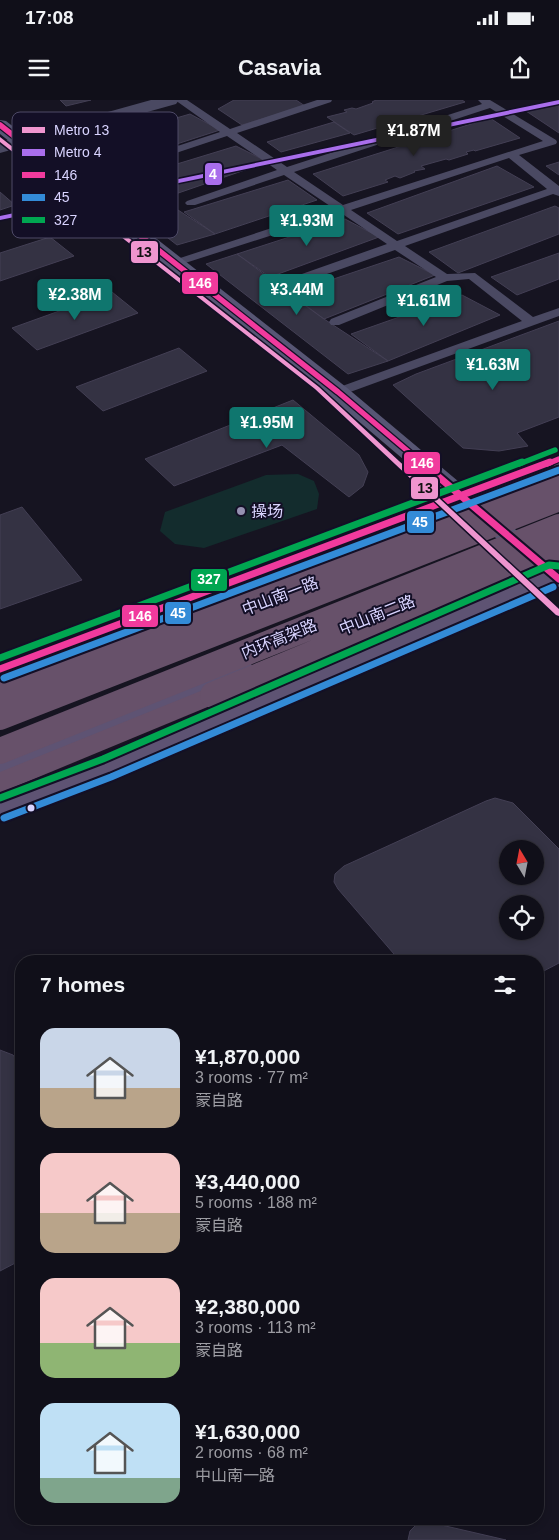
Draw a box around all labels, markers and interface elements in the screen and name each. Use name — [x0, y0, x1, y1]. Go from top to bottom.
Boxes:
text: 17:08 — [25, 7, 74, 28]
icon: menu — [25, 54, 53, 82]
icon: share — [506, 54, 534, 82]
text: Casavia — [238, 55, 321, 80]
legend — [12, 112, 178, 238]
pin: ¥1.87M — [373, 115, 455, 157]
text: Metro 13 — [54, 122, 109, 138]
text: ¥1.87M — [387, 122, 441, 139]
text: Metro 4 — [54, 144, 102, 160]
line badge: 4 — [204, 162, 223, 186]
text: 4 — [209, 166, 217, 182]
text: 146 — [54, 167, 78, 183]
text: 45 — [54, 189, 70, 205]
pin: ¥1.93M — [266, 204, 348, 247]
text: 327 — [54, 212, 78, 228]
text: ¥1.93M — [280, 212, 334, 229]
line badge: 13 — [130, 240, 159, 264]
text: 13 — [136, 244, 152, 260]
line badge: 146 — [181, 271, 219, 295]
pin: ¥3.44M — [256, 274, 338, 316]
text: 146 — [188, 275, 212, 291]
pin: ¥2.38M — [34, 278, 116, 321]
text: ¥3.44M — [270, 281, 324, 298]
pin: ¥1.61M — [383, 284, 465, 327]
text: ¥2.38M — [48, 286, 102, 303]
text: ¥1.61M — [397, 292, 451, 309]
pin: ¥1.63M — [452, 348, 534, 391]
text: ¥1.63M — [466, 356, 520, 373]
pin: ¥1.95M — [226, 406, 308, 449]
text: ¥1.95M — [240, 414, 294, 431]
line badge: 146 — [403, 451, 441, 475]
text: 146 — [410, 455, 434, 471]
line badge: 13 — [410, 476, 439, 500]
text: 13 — [417, 480, 433, 496]
place label: 操场 — [251, 503, 283, 520]
marker: 操场 — [235, 505, 247, 517]
line badge: 45 — [406, 510, 435, 534]
text: 45 — [412, 514, 428, 530]
line badge: 327 — [190, 568, 228, 592]
text: 327 — [197, 571, 221, 587]
street label: 中山南一路 — [240, 574, 320, 618]
street label: 中山南二路 — [337, 592, 417, 638]
line badge: 45 — [164, 601, 192, 625]
line badge: 146 — [121, 604, 159, 628]
text: 45 — [170, 605, 186, 621]
text: 146 — [128, 608, 152, 624]
street label: 内环高架路 — [239, 616, 319, 662]
unlabelled marker — [26, 803, 36, 813]
north arrow — [499, 840, 544, 885]
map controls — [499, 840, 544, 940]
button: locate — [499, 895, 544, 940]
icon: filters — [491, 971, 519, 999]
text: 7 homes — [40, 973, 125, 996]
text: ¥1,870,000 — [195, 1045, 300, 1068]
icon: home — [80, 1048, 140, 1108]
text: 3 rooms · 77 m² — [195, 1069, 308, 1086]
text: 蒙自路 — [195, 1092, 243, 1109]
text: ¥3,440,000 — [195, 1170, 300, 1193]
icon: home — [80, 1173, 140, 1233]
text: 5 rooms · 188 m² — [195, 1194, 317, 1211]
text: 蒙自路 — [195, 1217, 243, 1234]
text: ¥2,380,000 — [195, 1295, 300, 1318]
icon: home — [80, 1298, 140, 1358]
text: 3 rooms · 113 m² — [195, 1319, 316, 1336]
text: 蒙自路 — [195, 1342, 243, 1359]
text: ¥1,630,000 — [195, 1420, 300, 1443]
icon: home — [80, 1423, 140, 1483]
text: 2 rooms · 68 m² — [195, 1444, 308, 1461]
text: 中山南一路 — [195, 1467, 275, 1484]

